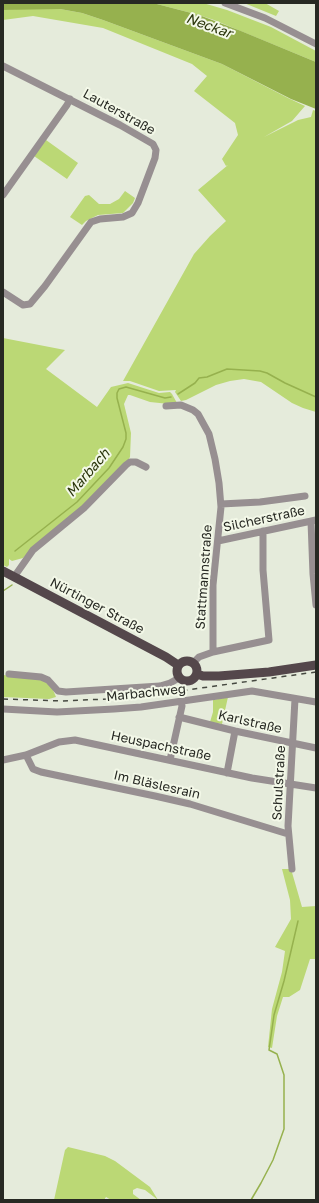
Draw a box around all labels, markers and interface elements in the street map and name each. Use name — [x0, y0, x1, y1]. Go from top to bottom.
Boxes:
water label: Neckar — [184, 10, 234, 42]
street label: Lauterstraße — [80, 86, 158, 138]
water label: Marbach — [63, 446, 113, 500]
street label: Silcherstraße — [222, 503, 306, 535]
street label: Stattmannstraße — [193, 524, 215, 630]
street label: Nürtinger Straße — [47, 575, 147, 637]
street label: Marbachweg — [105, 681, 187, 705]
street label: Karlstraße — [217, 707, 283, 737]
street label: Heuspachstraße — [109, 728, 213, 764]
street label: Schulstraße — [269, 745, 289, 821]
street label: Im Bläslesrain — [112, 767, 202, 803]

